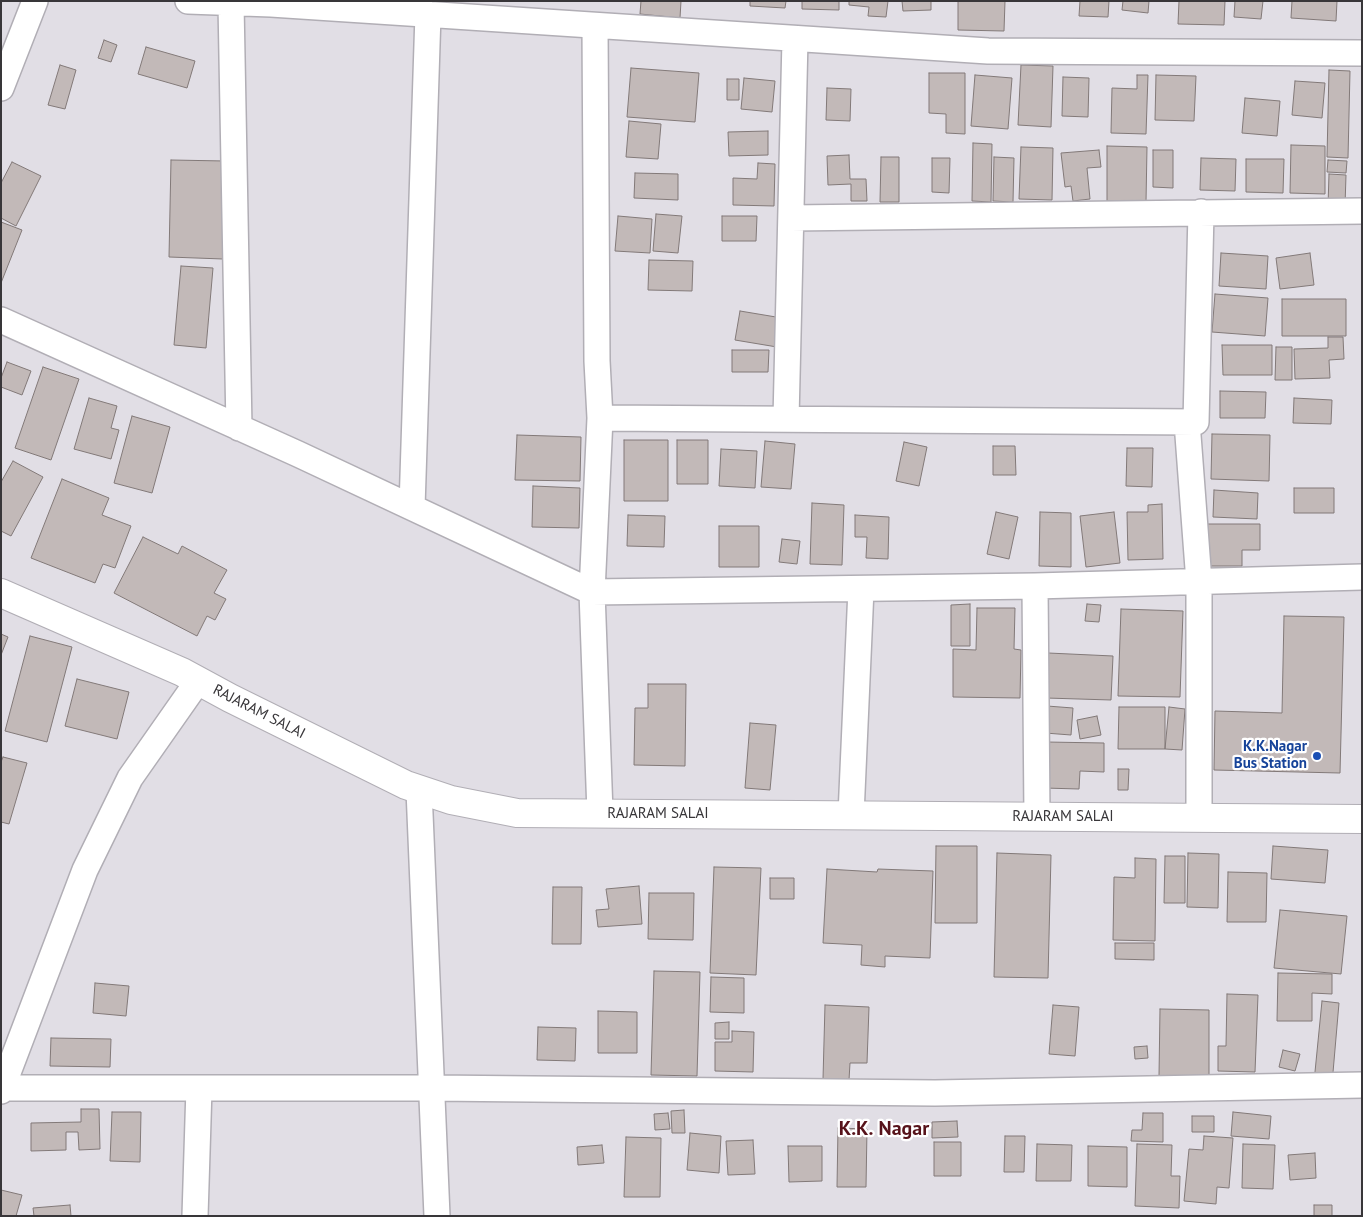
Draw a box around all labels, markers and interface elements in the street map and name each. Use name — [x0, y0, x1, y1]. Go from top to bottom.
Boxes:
street label: RAJARAM SALAI — [210, 681, 308, 743]
place label: K.K.Nagar Bus Station — [1234, 738, 1307, 773]
marker: K.K.Nagar Bus Station — [1311, 750, 1323, 762]
street label: RAJARAM SALAI — [607, 805, 709, 823]
street label: RAJARAM SALAI — [1012, 808, 1114, 826]
district label: K.K. Nagar — [839, 1117, 929, 1141]

